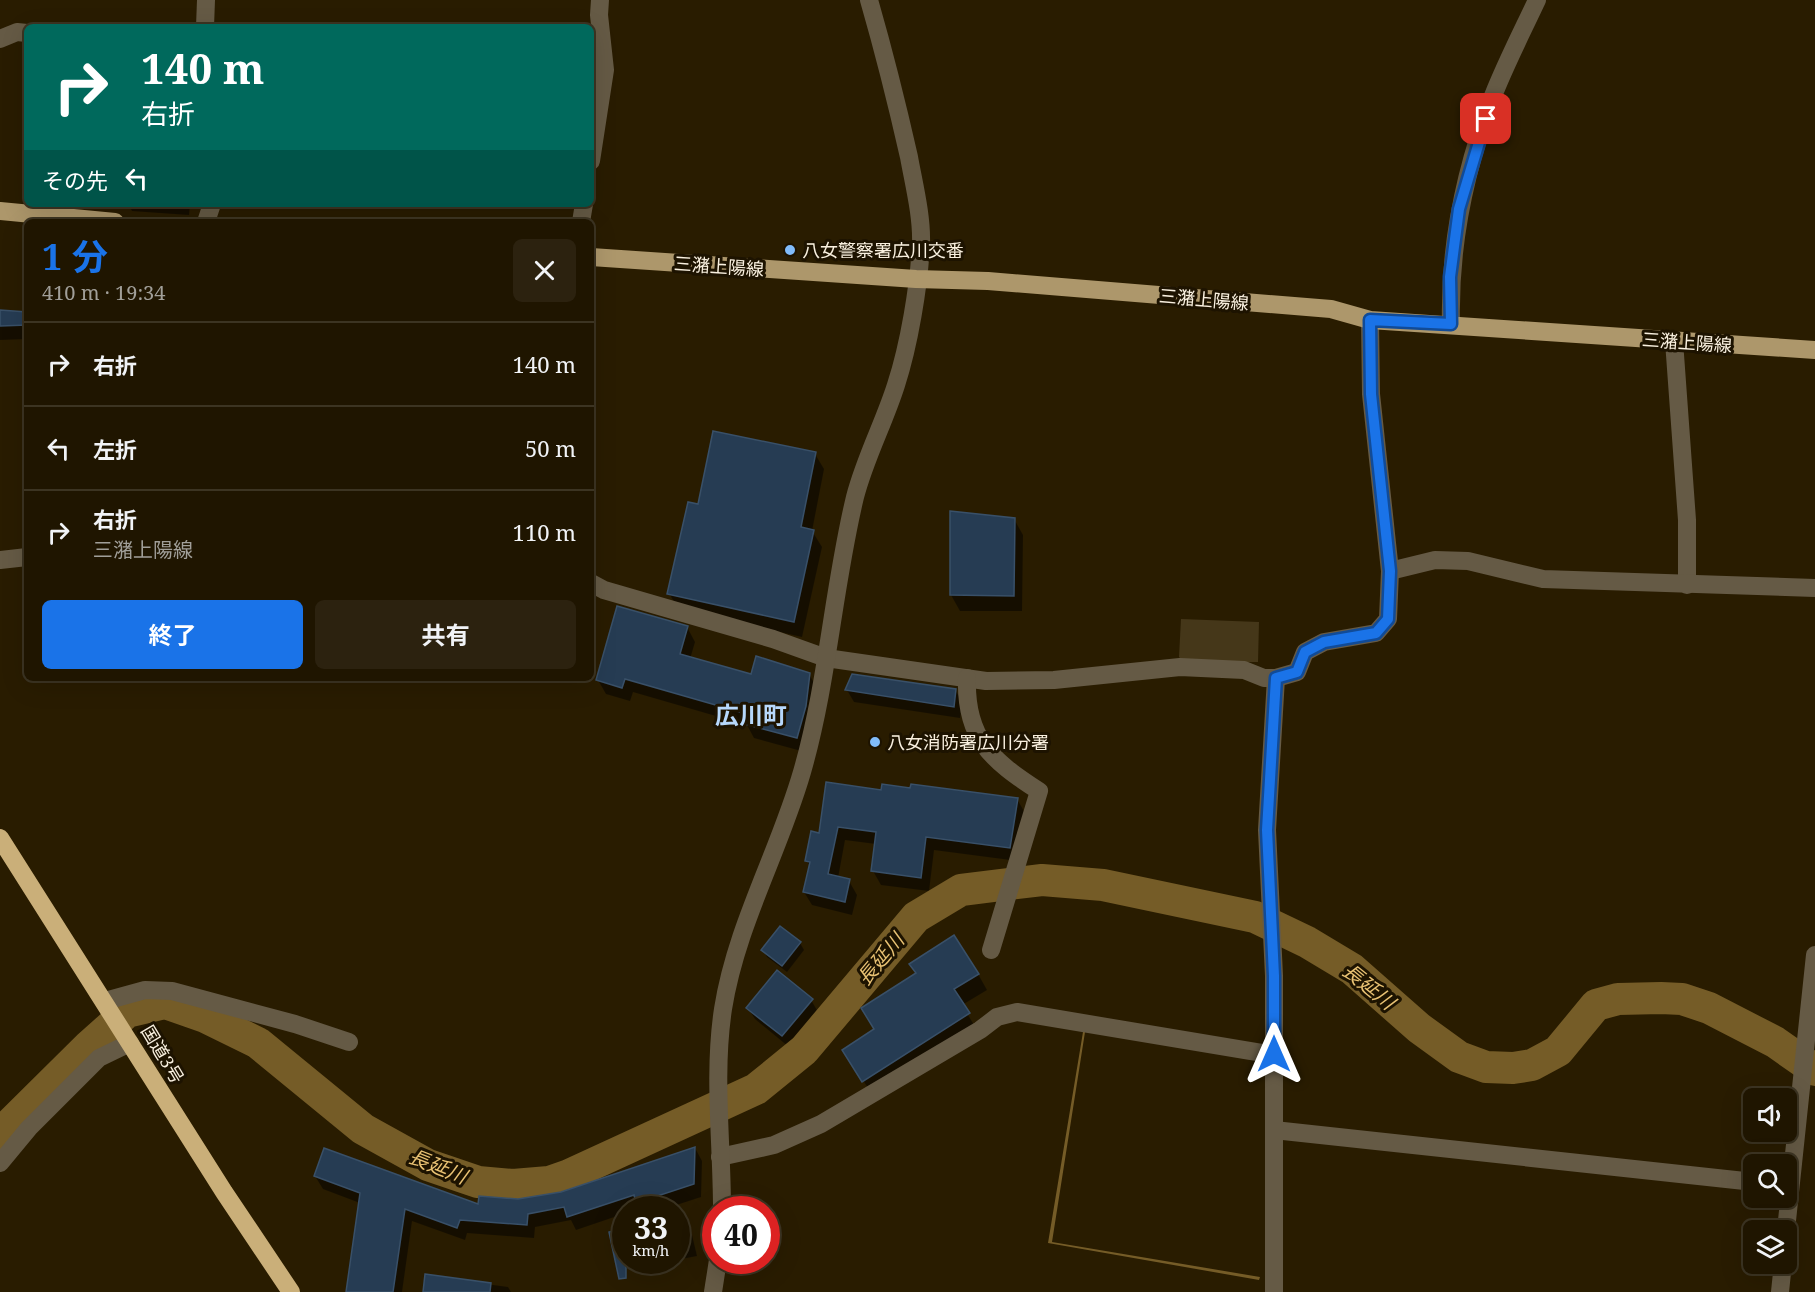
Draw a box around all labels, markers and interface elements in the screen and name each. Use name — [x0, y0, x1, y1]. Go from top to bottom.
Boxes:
text: 140 m — [141, 39, 265, 96]
icon: right — [42, 48, 120, 126]
pin — [1460, 93, 1511, 144]
text: 右折 — [141, 95, 195, 132]
icon: arrive — [1469, 102, 1502, 135]
icon: left — [120, 162, 153, 195]
text: その先 — [42, 165, 108, 195]
text: 1 分 — [42, 232, 108, 281]
place label: 八女警察署広川交番 — [802, 238, 964, 262]
button: close — [513, 239, 576, 302]
marker: 八女警察署広川交番 — [783, 243, 797, 257]
street label: 三潴上陽線 — [673, 251, 765, 281]
text: 410 m · 19:34 — [42, 279, 165, 306]
street label: 三潴上陽線 — [1158, 283, 1250, 315]
street label: 三潴上陽線 — [1641, 327, 1733, 357]
icon: right — [42, 348, 75, 381]
text: 140 m — [513, 349, 576, 379]
text: 右折 — [93, 350, 137, 380]
icon: left — [42, 432, 75, 465]
text: 50 m — [525, 433, 576, 463]
text: 左折 — [93, 434, 137, 464]
text: 右折 — [93, 504, 137, 534]
icon: right — [42, 516, 75, 549]
text: 110 m — [513, 517, 576, 547]
text: 三潴上陽線 — [93, 536, 193, 563]
button: 終了 — [42, 600, 303, 669]
button: 共有 — [315, 600, 576, 669]
district label: 広川町 — [715, 698, 787, 731]
place label: 八女消防署広川分署 — [887, 730, 1049, 754]
marker: 八女消防署広川分署 — [868, 735, 882, 749]
water label: 長延川 — [850, 926, 911, 991]
water label: 長延川 — [1337, 957, 1402, 1017]
street label: 国道3号 — [136, 1020, 190, 1088]
position arrow — [1242, 1022, 1306, 1086]
map controls — [1743, 1088, 1797, 1274]
button: sound — [1743, 1088, 1797, 1142]
water label: 長延川 — [405, 1142, 473, 1191]
button: search — [1743, 1154, 1797, 1208]
speed limit sign: 40 — [702, 1196, 780, 1274]
text: 33 — [634, 1207, 668, 1248]
button: layers — [1743, 1220, 1797, 1274]
text: km/h — [633, 1240, 669, 1260]

